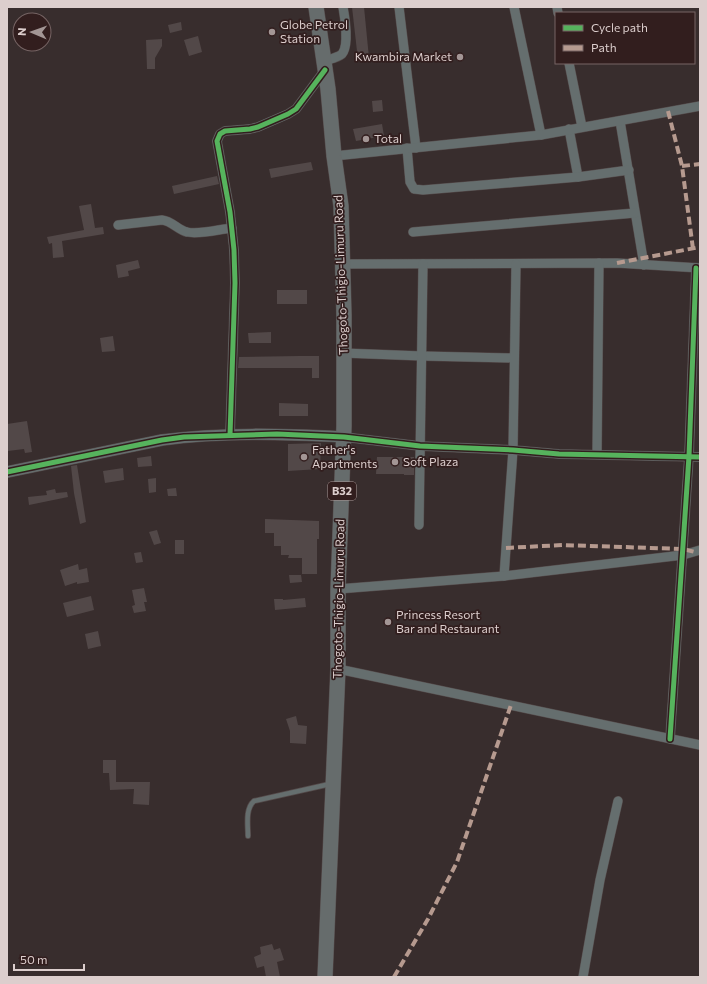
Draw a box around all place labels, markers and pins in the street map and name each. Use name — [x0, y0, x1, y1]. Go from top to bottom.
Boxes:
place label: Globe Petrol Station — [280, 17, 348, 45]
marker: Globe Petrol Station — [267, 27, 277, 37]
place label: Kwambira Market — [355, 49, 452, 63]
marker: Kwambira Market — [455, 52, 465, 62]
place label: Total — [374, 131, 402, 145]
marker: Total — [361, 134, 371, 144]
place label: Father's Apartments — [312, 442, 377, 470]
marker: Father's Apartments — [299, 452, 309, 462]
place label: Soft Plaza — [403, 454, 458, 468]
marker: Soft Plaza — [390, 457, 400, 467]
place label: Princess Resort Bar and Restaurant — [396, 607, 500, 635]
marker: Princess Resort Bar and Restaurant — [383, 617, 393, 627]

